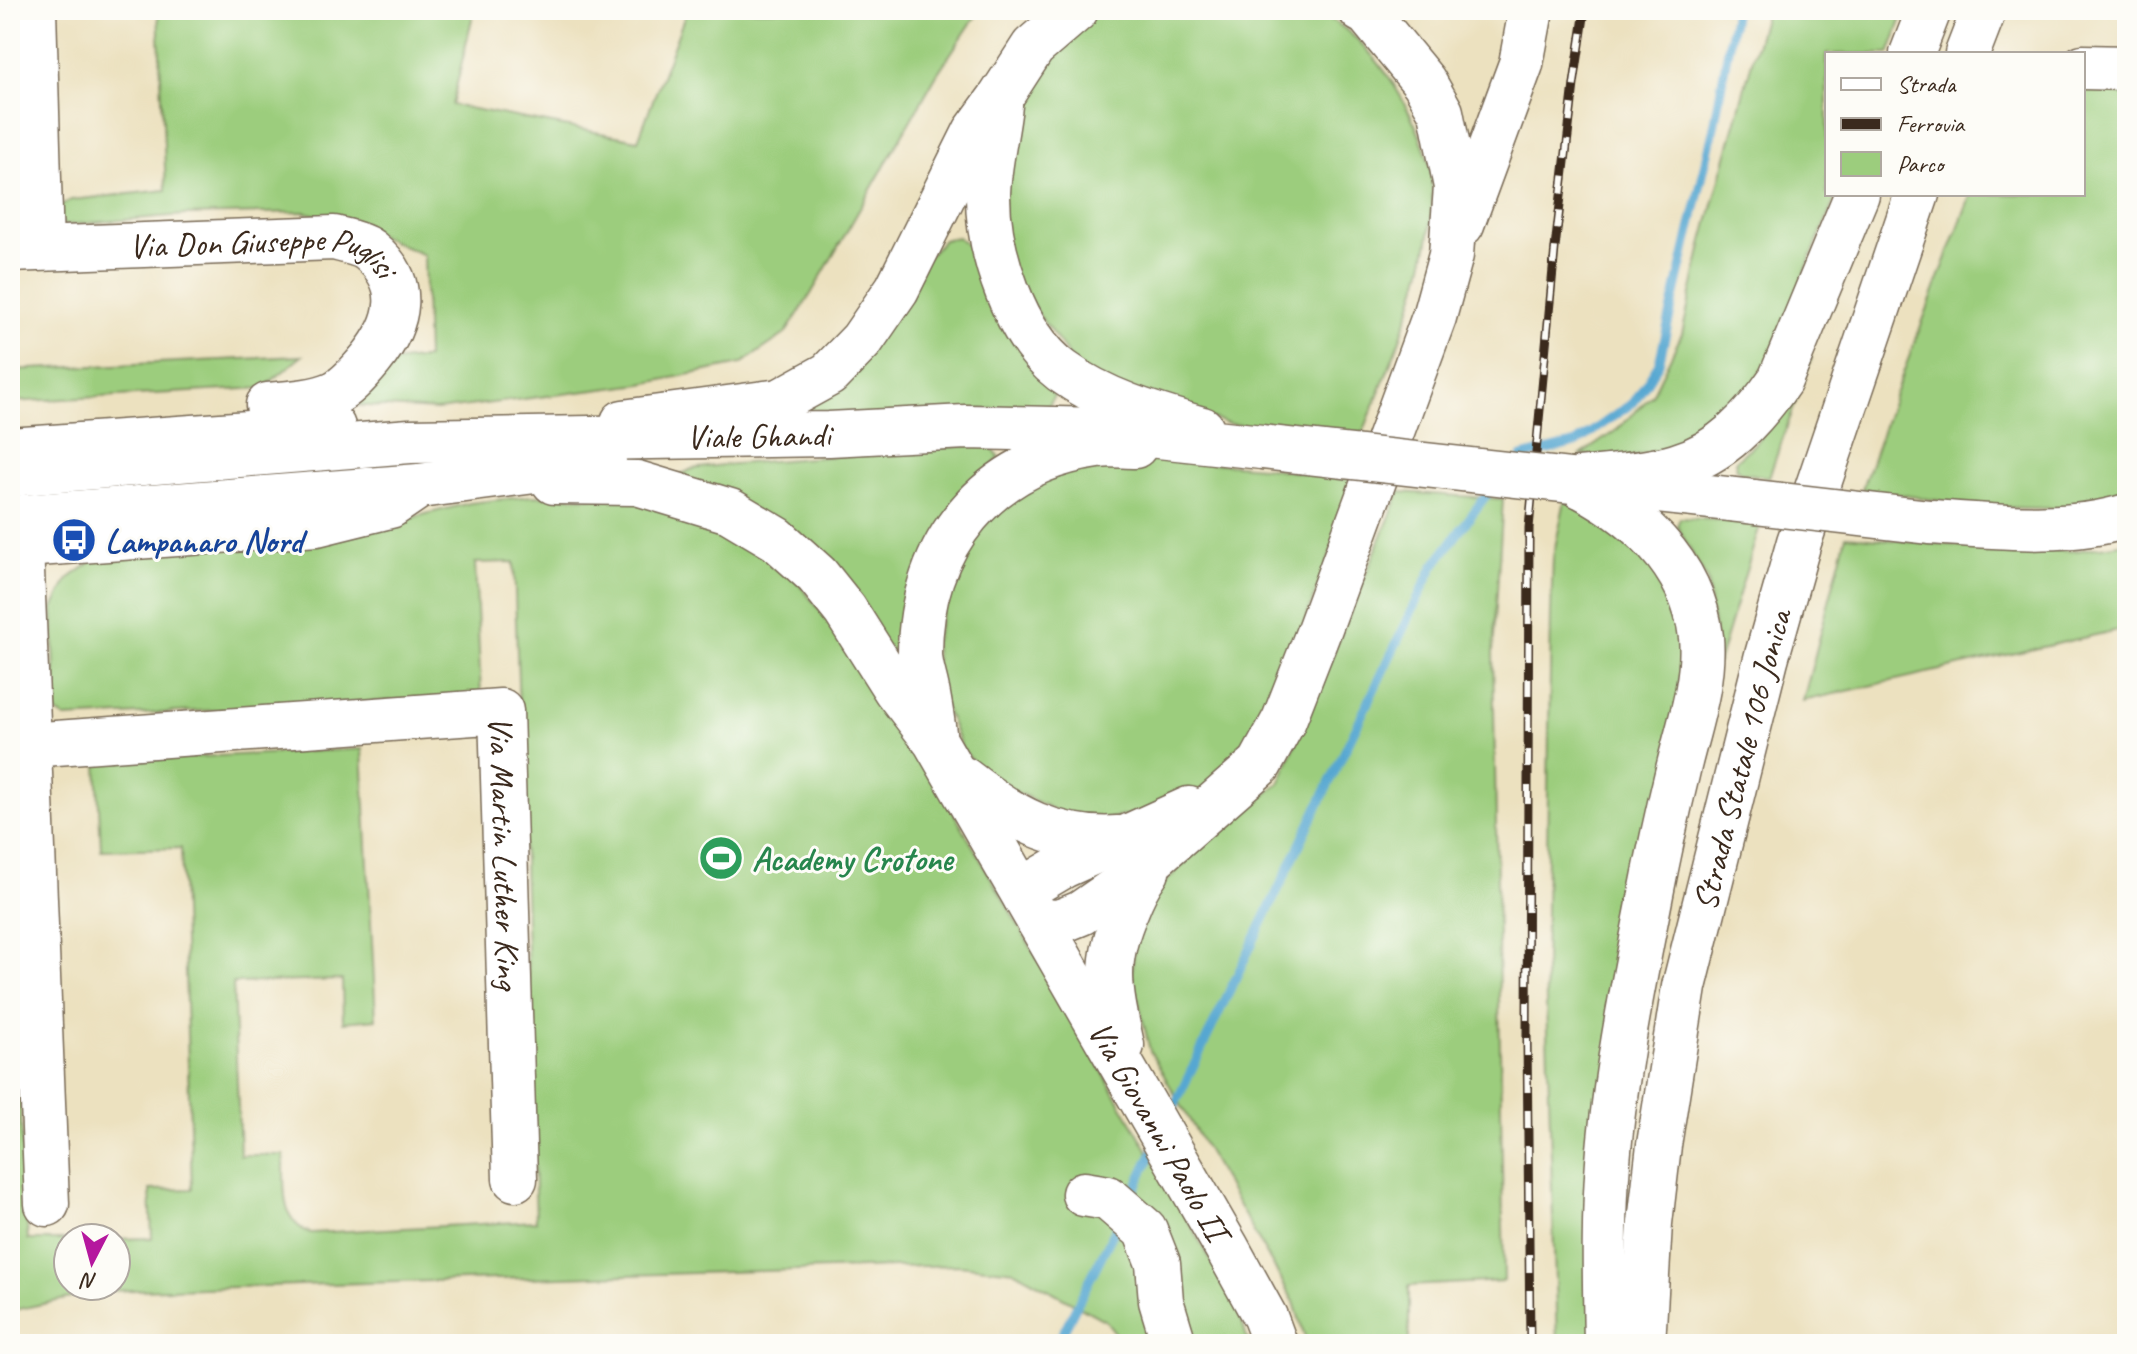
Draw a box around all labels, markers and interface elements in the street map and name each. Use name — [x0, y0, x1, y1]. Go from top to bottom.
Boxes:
legend — [1825, 52, 2085, 196]
text: Strada — [1897, 69, 1957, 99]
text: Ferrovia — [1897, 109, 1966, 139]
text: Parco — [1897, 149, 1946, 179]
street label: Via Don Giuseppe Puglisi — [128, 217, 410, 288]
street label: Viale Ghandi — [686, 412, 835, 458]
bus stop icon: Lampanaro Nord — [50, 516, 98, 564]
place label: Lampanaro Nord — [105, 519, 308, 562]
street label: Strada Statale 106 Jonica — [1683, 602, 1801, 914]
street label: Via Martin Luther King — [480, 716, 531, 993]
sports icon: Academy Crotone — [697, 834, 745, 882]
place label: Academy Crotone — [752, 837, 955, 880]
street label: Via Giovanni Paolo II — [1079, 1013, 1243, 1254]
north arrow — [52, 1222, 132, 1302]
text: N — [78, 1266, 98, 1296]

